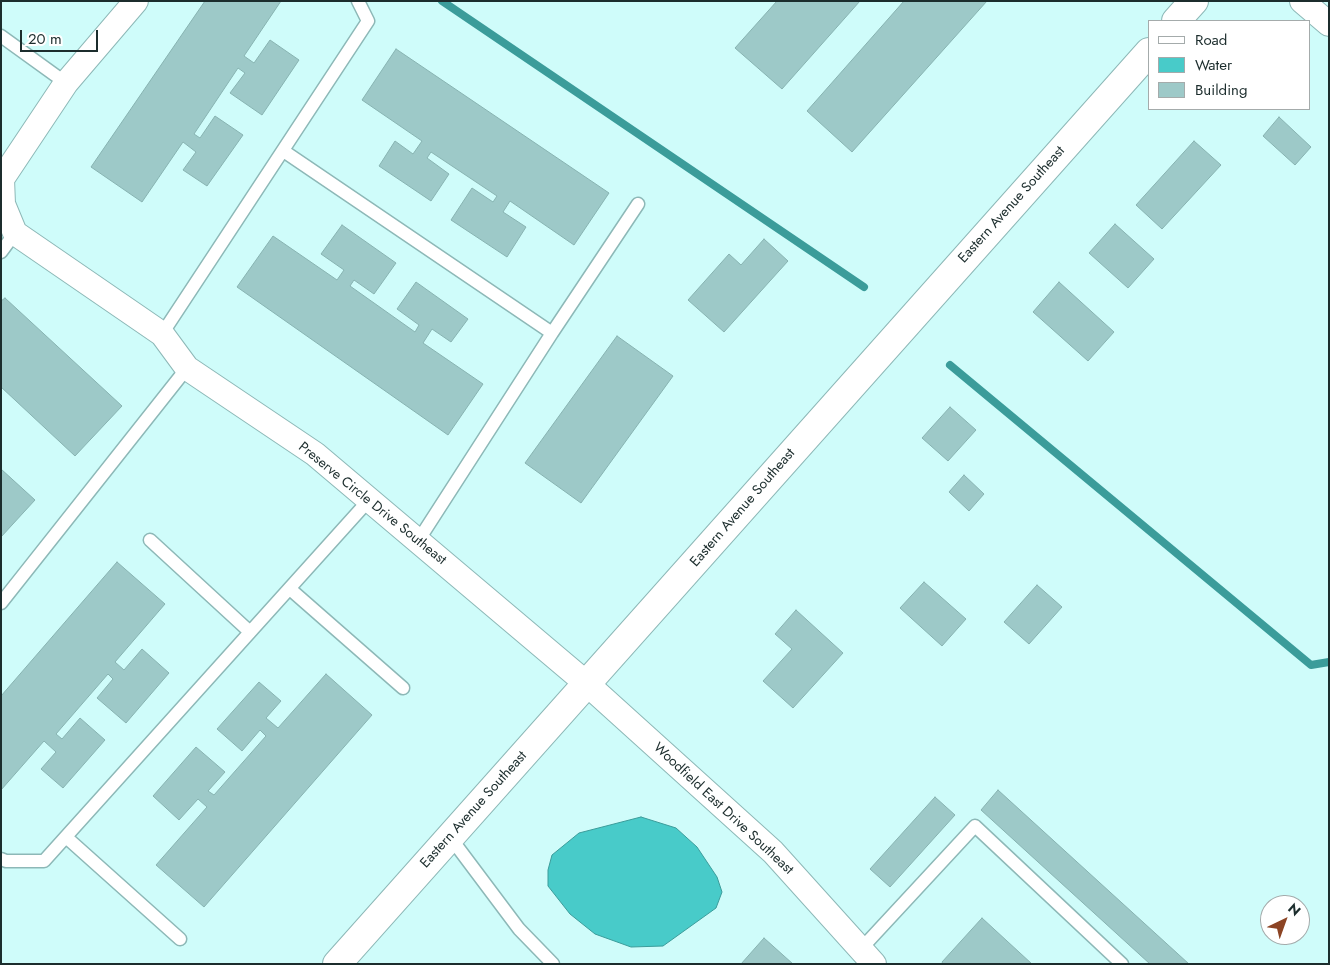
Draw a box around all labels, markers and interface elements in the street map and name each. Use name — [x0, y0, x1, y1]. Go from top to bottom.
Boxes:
scale bar — [22, 20, 100, 52]
legend — [1148, 20, 1310, 110]
text: 20 m — [28, 28, 62, 50]
text: Road — [1195, 29, 1227, 51]
text: Water — [1195, 54, 1232, 76]
text: Building — [1195, 79, 1247, 101]
street label: Eastern Avenue Southeast — [955, 143, 1069, 267]
street label: Preserve Circle Drive Southeast — [295, 439, 449, 569]
street label: Eastern Avenue Southeast — [687, 445, 799, 571]
street label: Woodfield East Drive Southeast — [649, 740, 797, 878]
street label: Eastern Avenue Southeast — [417, 748, 531, 872]
north arrow — [1260, 895, 1310, 945]
text: N — [1284, 898, 1305, 921]

